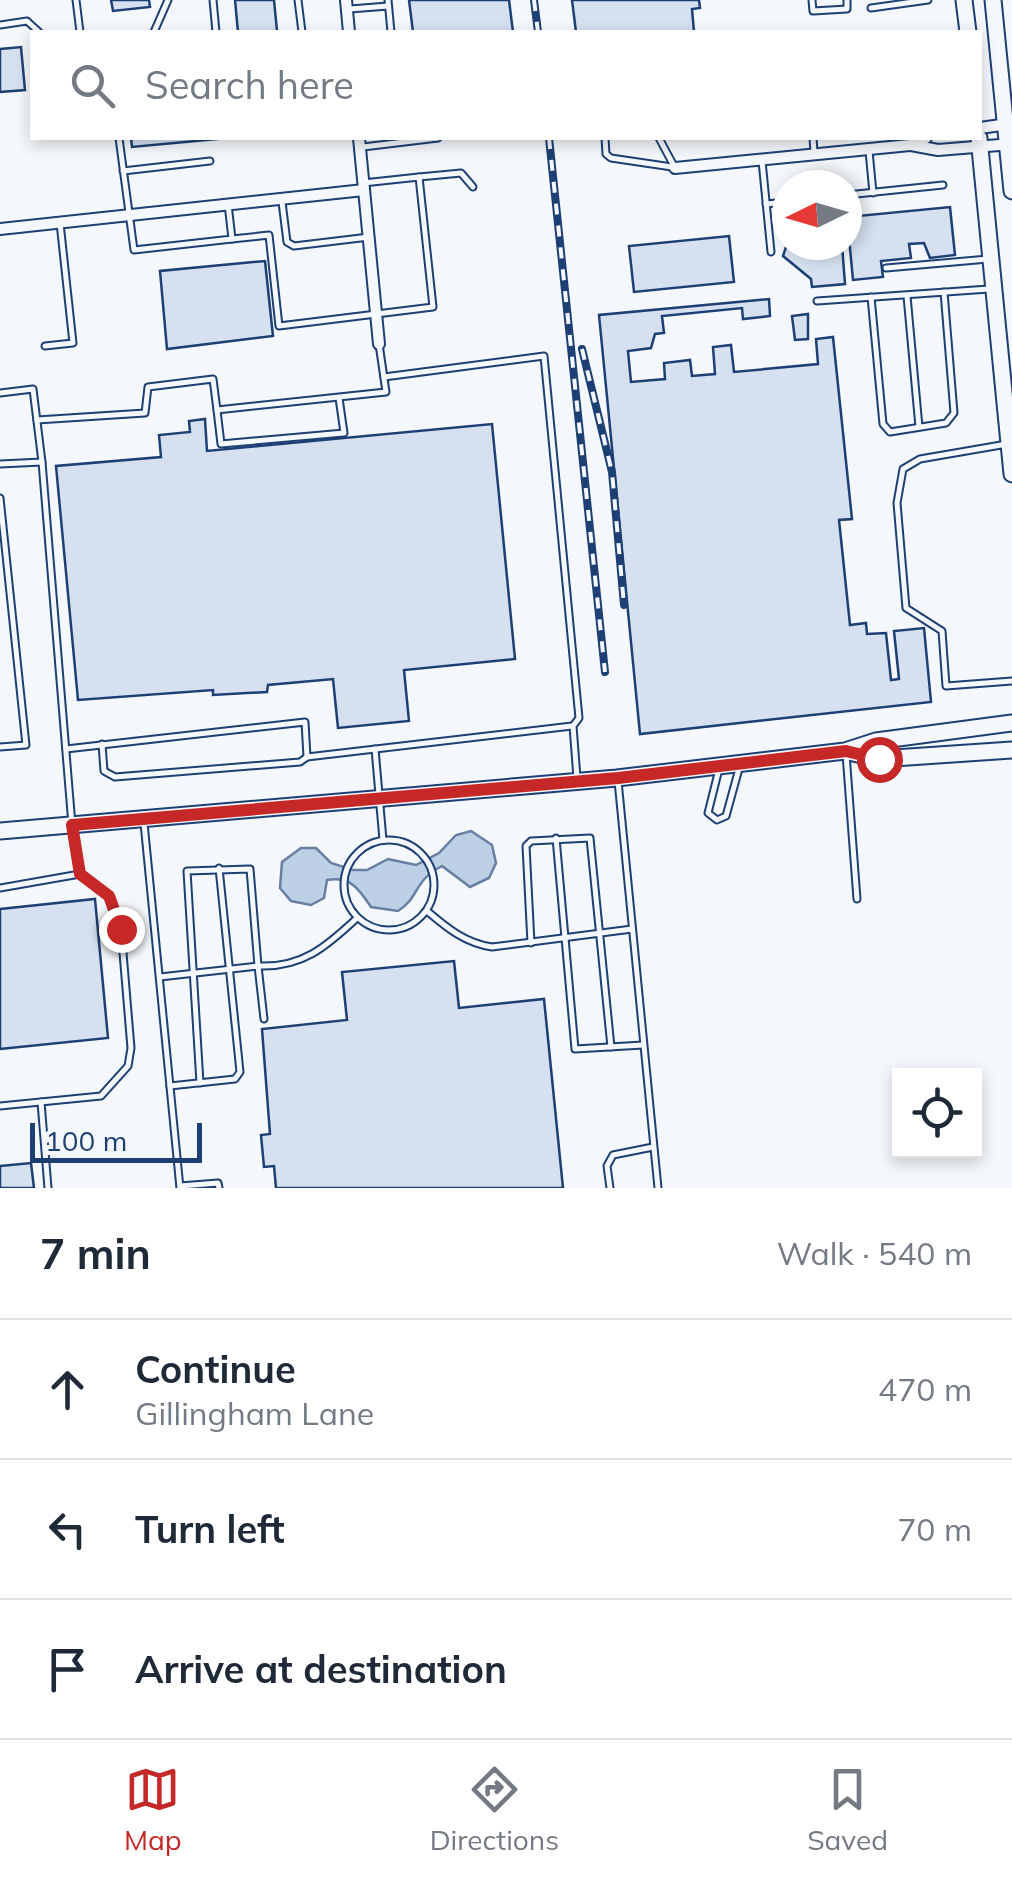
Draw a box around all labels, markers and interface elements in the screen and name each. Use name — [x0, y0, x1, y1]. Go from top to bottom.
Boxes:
search box — [30, 30, 982, 140]
icon: search — [65, 58, 120, 113]
text: Search here — [145, 61, 354, 109]
north arrow — [772, 170, 862, 260]
route start — [857, 737, 903, 783]
route end — [99, 907, 145, 953]
map controls — [892, 1068, 982, 1158]
button: locate — [892, 1068, 982, 1158]
scale bar — [30, 1118, 202, 1162]
text: 100 m — [45, 1123, 127, 1158]
text: 7 min — [40, 1227, 151, 1280]
text: Walk · 540 m — [777, 1233, 972, 1273]
text: Continue — [135, 1345, 296, 1393]
icon: ahead — [40, 1362, 95, 1417]
text: 470 m — [878, 1369, 972, 1409]
text: Gillingham Lane — [135, 1393, 374, 1433]
icon: left — [40, 1502, 95, 1557]
text: Turn left — [135, 1505, 285, 1553]
text: 70 m — [897, 1509, 972, 1549]
icon: arrive — [40, 1642, 95, 1697]
text: Arrive at destination — [135, 1645, 507, 1693]
tab: Map — [124, 1762, 182, 1857]
tab: Directions — [430, 1762, 559, 1857]
tab: Saved — [807, 1762, 888, 1857]

